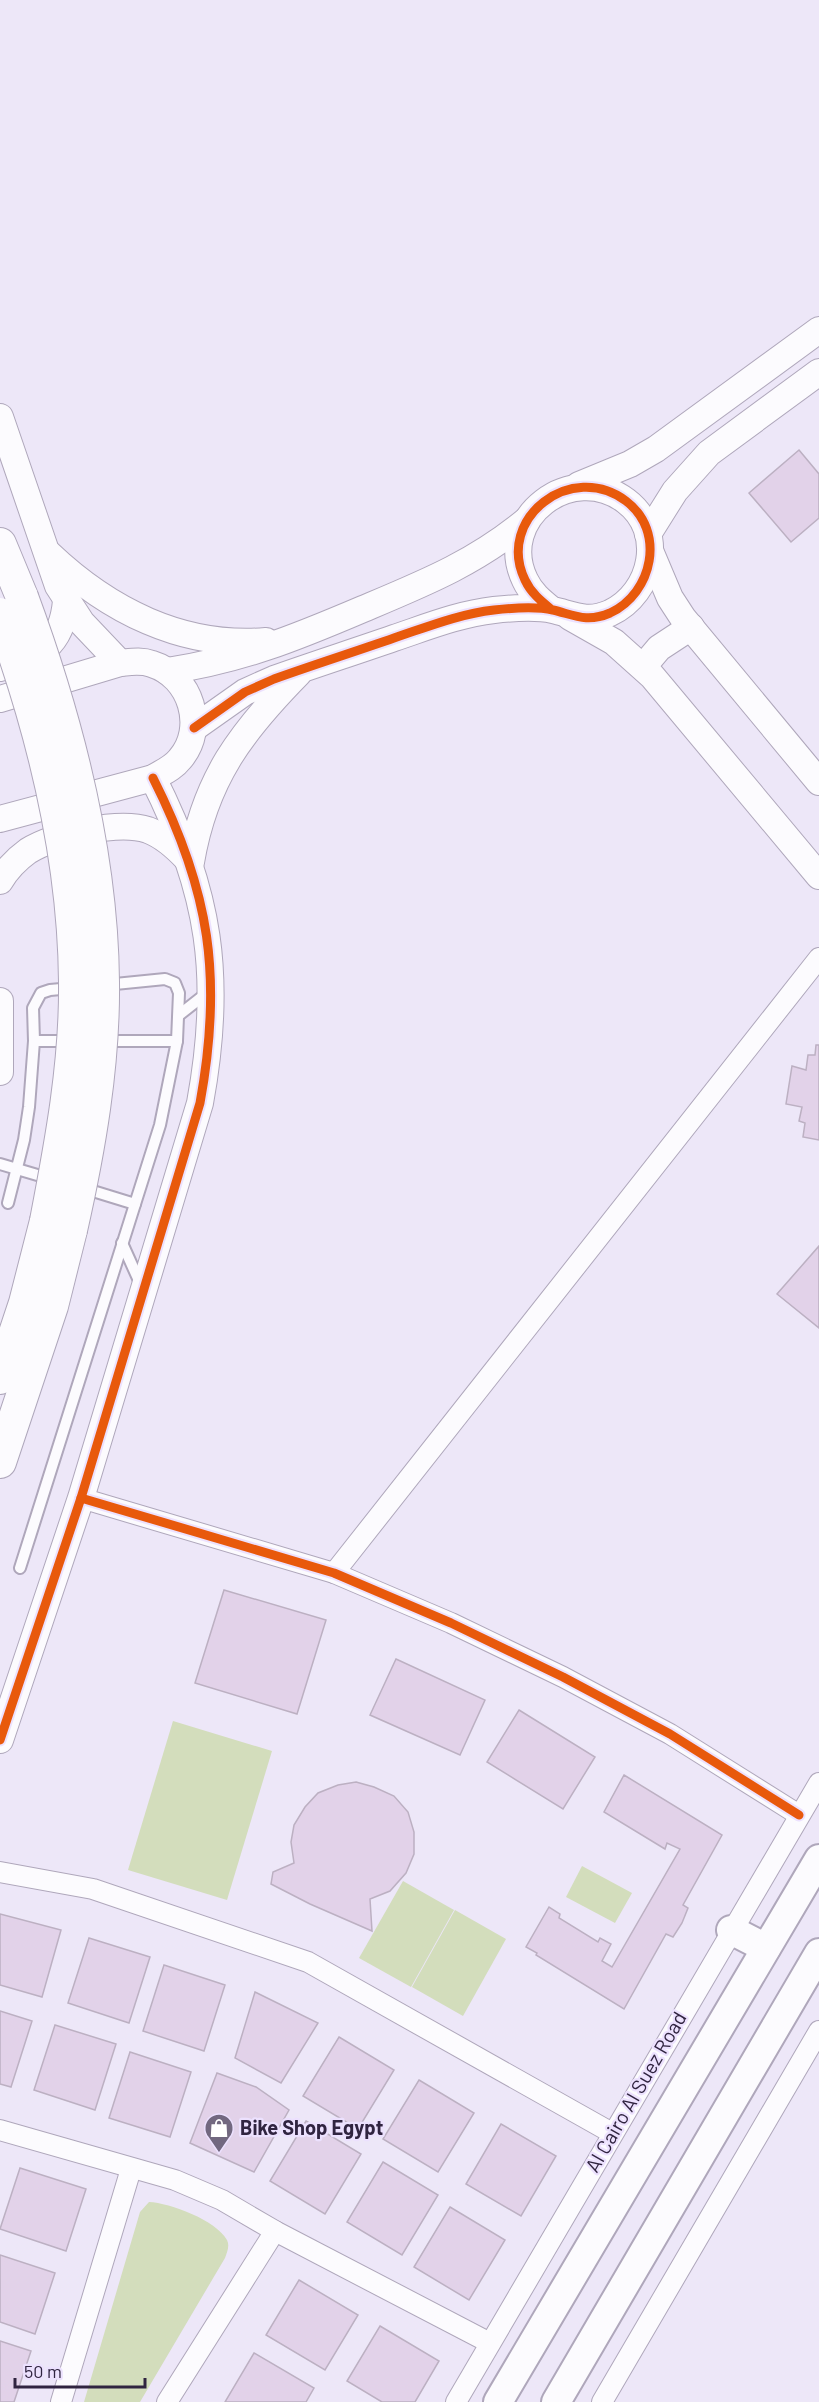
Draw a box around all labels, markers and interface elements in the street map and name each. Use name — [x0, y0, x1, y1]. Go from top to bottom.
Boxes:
street label: Al Cairo Al Suez Road — [579, 2007, 691, 2176]
shop icon: Bike Shop Egypt — [203, 2112, 235, 2154]
place label: Bike Shop Egypt — [240, 2115, 383, 2139]
scale bar — [15, 2351, 146, 2389]
text: 50 m — [24, 2360, 62, 2382]

